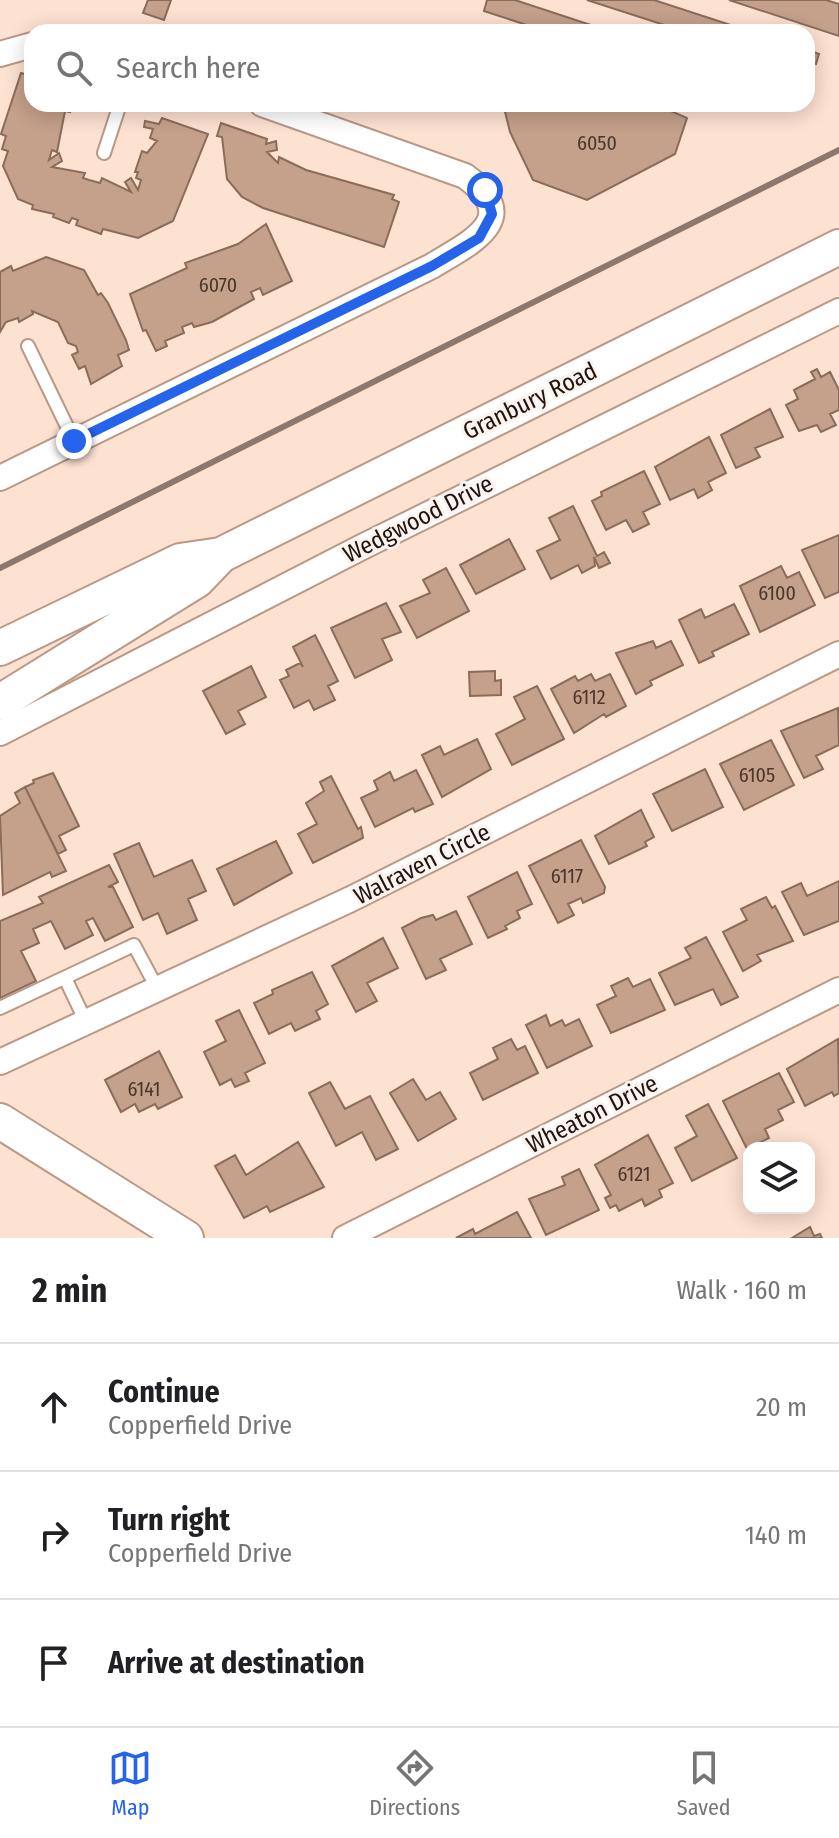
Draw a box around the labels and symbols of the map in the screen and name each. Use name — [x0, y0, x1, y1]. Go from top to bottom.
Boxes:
house number: 6050 — [577, 131, 617, 155]
route start — [467, 172, 503, 208]
house number: 6070 — [199, 273, 237, 297]
street label: Granbury Road — [458, 357, 602, 445]
route end — [56, 423, 92, 459]
street label: Wedgwood Drive — [339, 469, 497, 569]
house number: 6100 — [758, 581, 796, 605]
house number: 6112 — [572, 685, 606, 709]
house number: 6105 — [739, 763, 775, 787]
street label: Walraven Circle — [349, 818, 495, 910]
house number: 6117 — [551, 864, 583, 888]
street label: Wheaton Drive — [522, 1069, 662, 1159]
house number: 6141 — [127, 1077, 161, 1101]
house number: 6121 — [618, 1162, 651, 1186]

